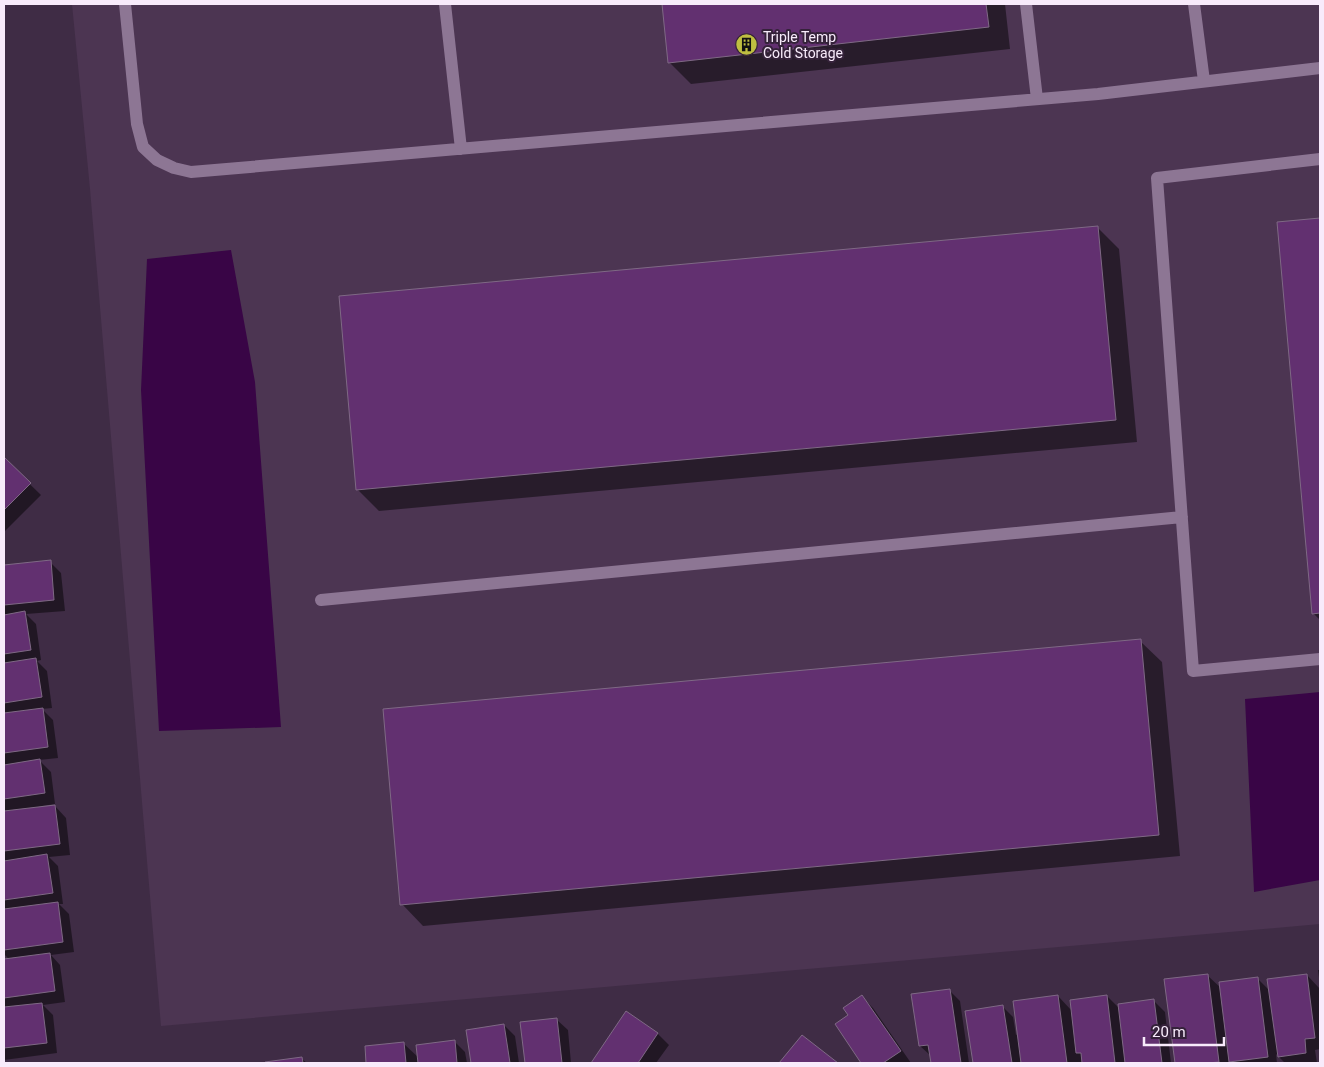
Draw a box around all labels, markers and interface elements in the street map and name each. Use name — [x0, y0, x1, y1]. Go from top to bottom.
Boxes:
place label: Triple Temp Cold Storage — [763, 29, 843, 61]
building icon: Triple Temp Cold Storage — [735, 33, 759, 57]
scale bar — [1144, 1014, 1224, 1046]
text: 20 m — [1152, 1023, 1186, 1041]

